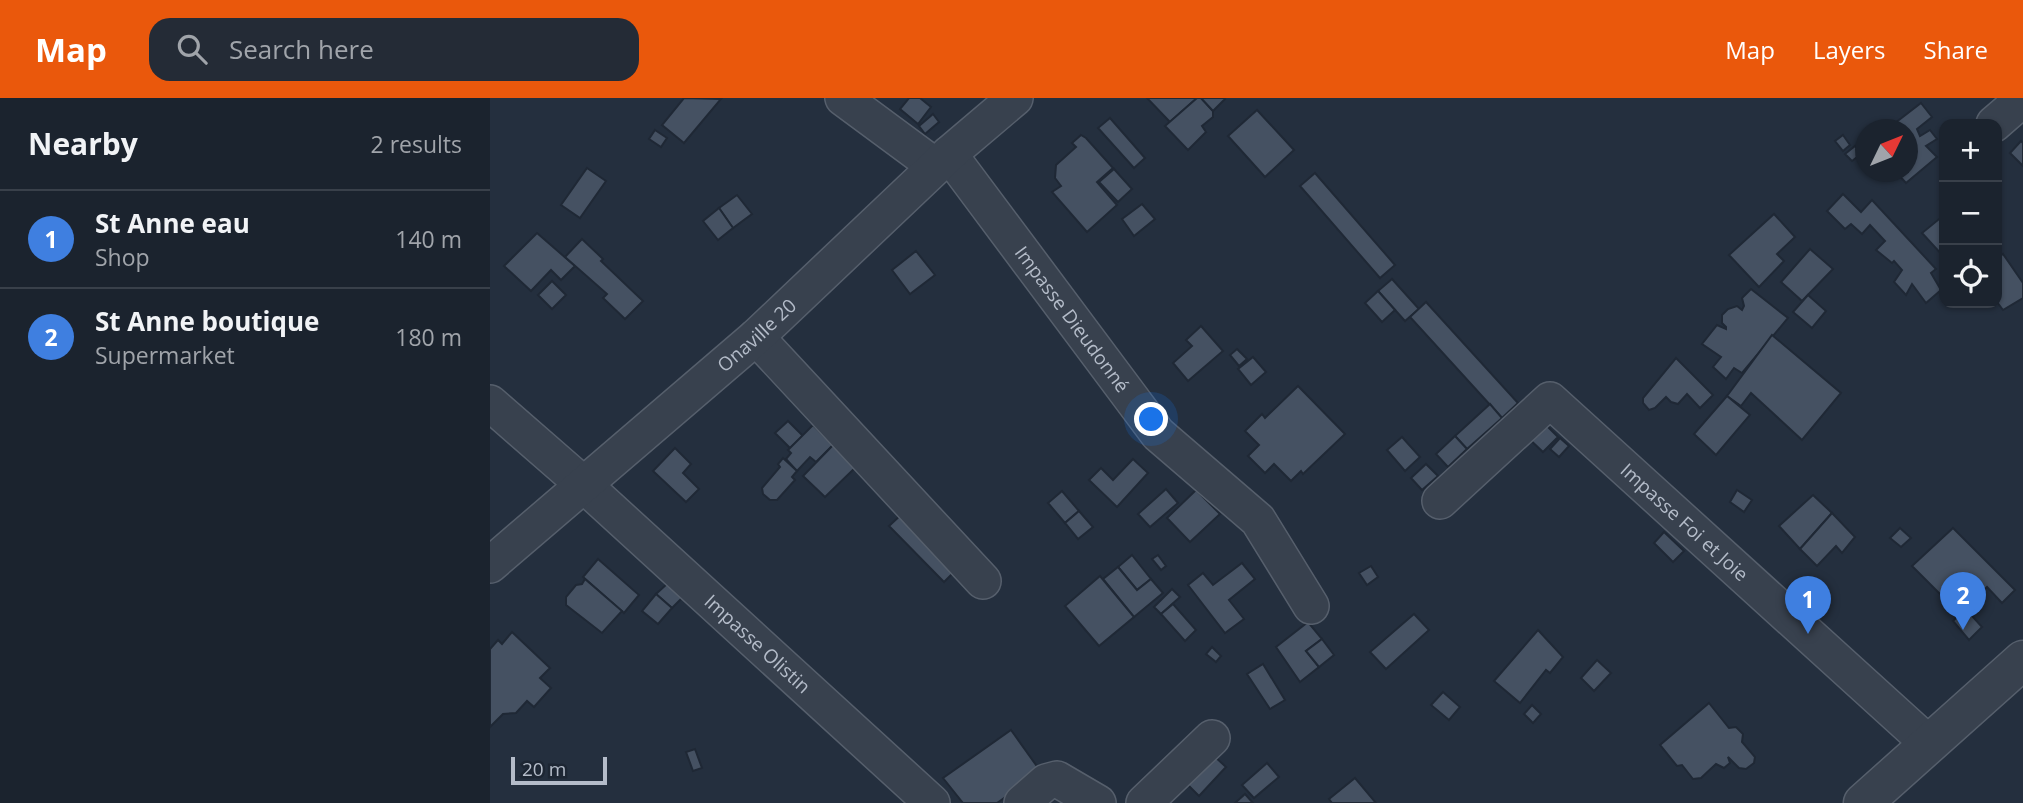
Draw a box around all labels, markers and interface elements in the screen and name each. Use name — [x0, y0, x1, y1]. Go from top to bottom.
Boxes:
search box — [149, 18, 639, 81]
text: Map — [35, 27, 107, 72]
icon: search — [173, 30, 211, 68]
text: Search here — [229, 31, 374, 67]
text: Map — [1725, 33, 1775, 66]
text: Layers — [1813, 33, 1886, 66]
text: Share — [1924, 33, 1988, 66]
north arrow — [1855, 119, 1918, 182]
map controls — [1939, 119, 2002, 308]
button: + — [1939, 119, 2002, 182]
text: Nearby — [28, 123, 138, 164]
text: 2 results — [371, 128, 462, 160]
button: − — [1939, 182, 2002, 245]
text: St Anne eau — [95, 205, 250, 241]
text: 1 — [44, 223, 58, 255]
text: 140 m — [395, 223, 462, 255]
street label: Impasse Dieudonné — [1009, 240, 1136, 398]
text: Shop — [95, 241, 150, 273]
button: locate — [1939, 245, 2002, 308]
street label: Onaville 20 — [711, 293, 802, 378]
text: St Anne boutique — [95, 303, 319, 339]
text: 2 — [44, 321, 58, 353]
text: 180 m — [395, 321, 462, 353]
text: Supermarket — [95, 339, 235, 371]
your location — [1134, 402, 1168, 436]
street label: Impasse Foi et Joie — [1615, 457, 1754, 587]
pin: 2 — [1940, 572, 1986, 630]
pin: 1 — [1785, 576, 1831, 634]
street label: Impasse Olistin — [699, 588, 816, 699]
scale bar — [511, 754, 607, 786]
text: 20 m — [522, 756, 566, 782]

